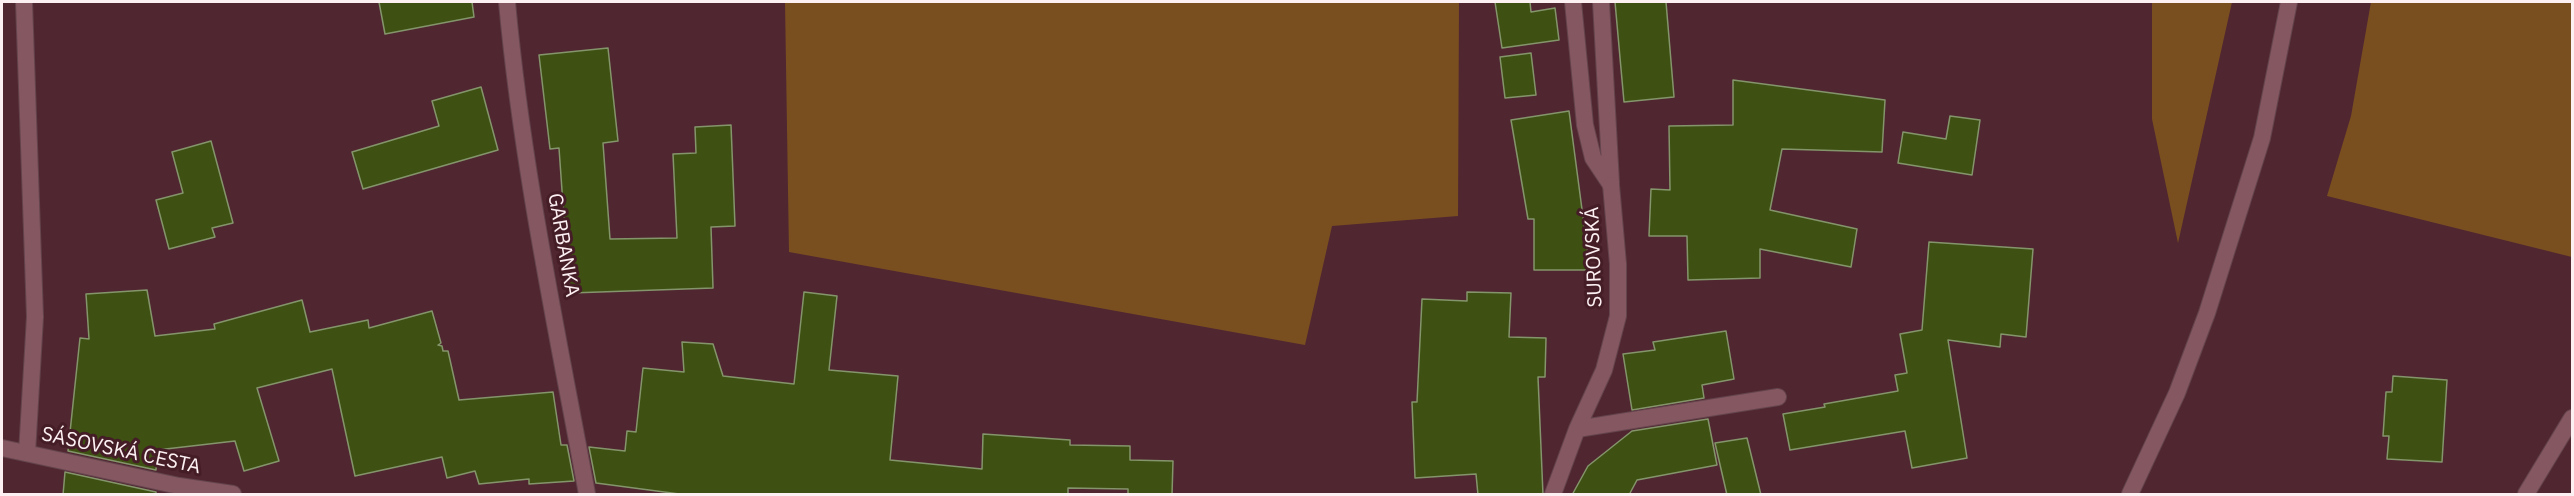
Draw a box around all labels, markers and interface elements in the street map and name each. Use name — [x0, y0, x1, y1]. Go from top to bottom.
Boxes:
street label: GARBANKA — [542, 191, 584, 299]
street label: SUROVSKÁ — [1580, 206, 1608, 308]
street label: SÁSOVSKÁ CESTA — [39, 422, 203, 480]

